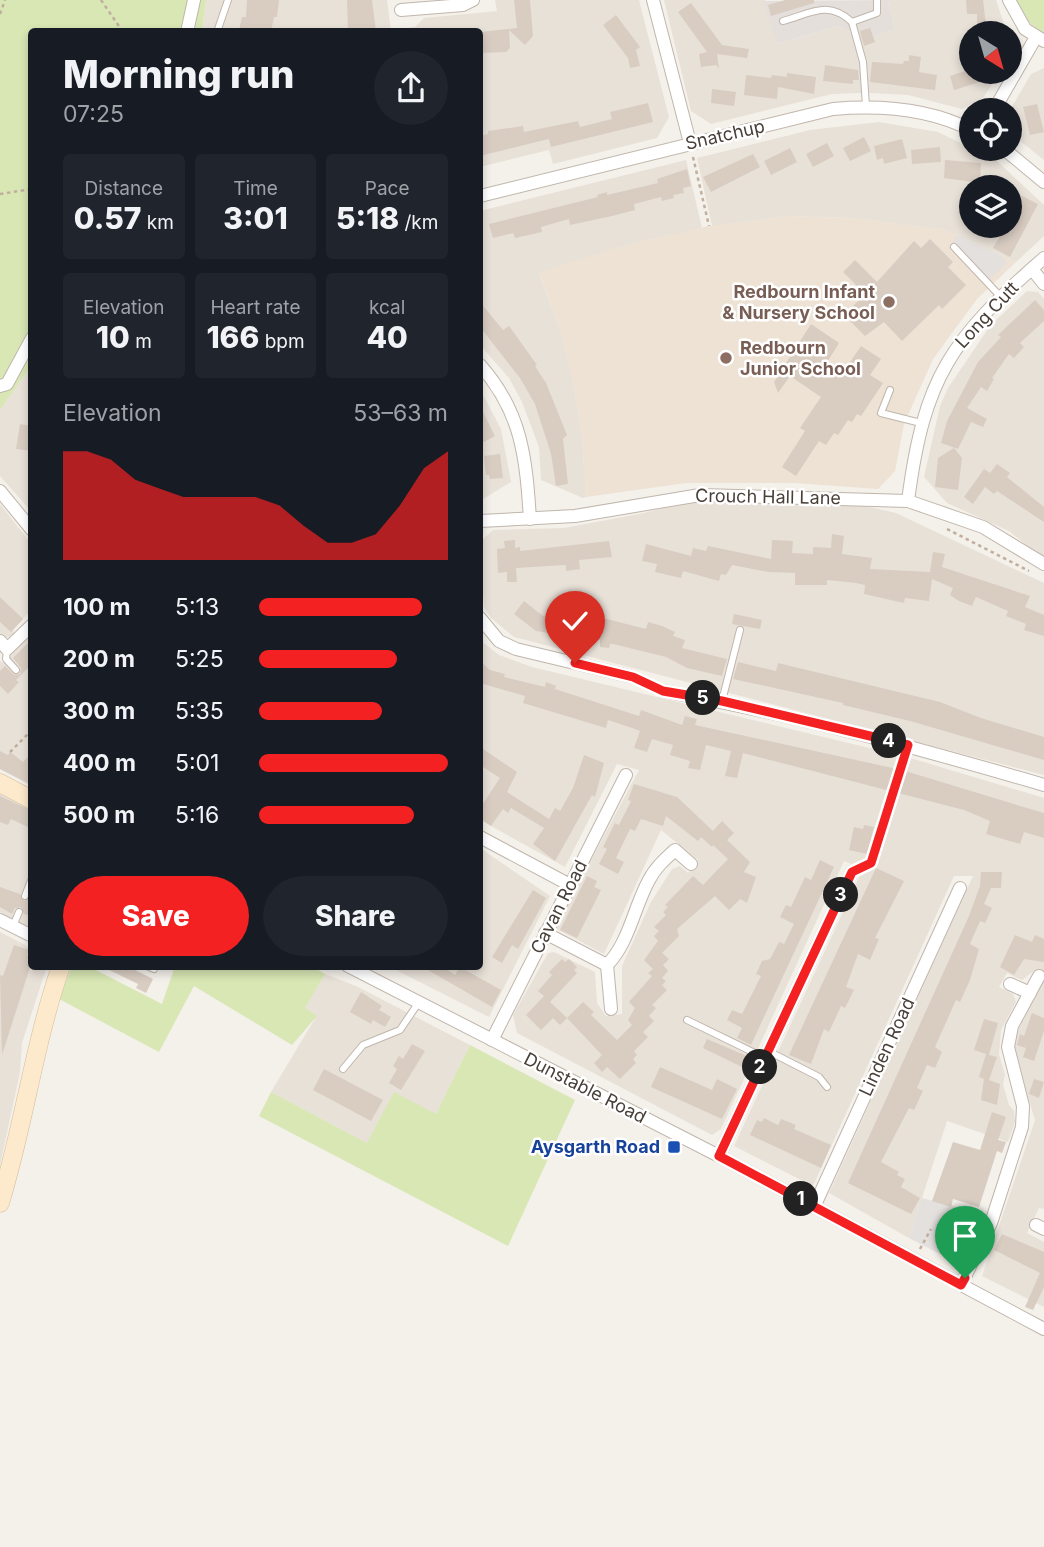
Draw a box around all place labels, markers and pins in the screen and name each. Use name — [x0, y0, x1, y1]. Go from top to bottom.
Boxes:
place label: Redbourn Infant & Nursery School — [722, 281, 875, 323]
marker: Redbourn Infant & Nursery School — [881, 294, 897, 310]
place label: Redbourn Junior School — [740, 337, 861, 379]
marker: Redbourn Junior School — [718, 350, 734, 366]
pin — [545, 591, 605, 663]
pin: 5 — [686, 680, 720, 716]
pin: 4 — [872, 724, 906, 758]
pin: 3 — [824, 878, 858, 912]
pin: 2 — [742, 1050, 778, 1084]
place label: Aysgarth Road — [531, 1136, 660, 1157]
marker: Aysgarth Road — [666, 1139, 682, 1155]
pin: 1 — [784, 1182, 818, 1216]
pin — [935, 1206, 995, 1278]

